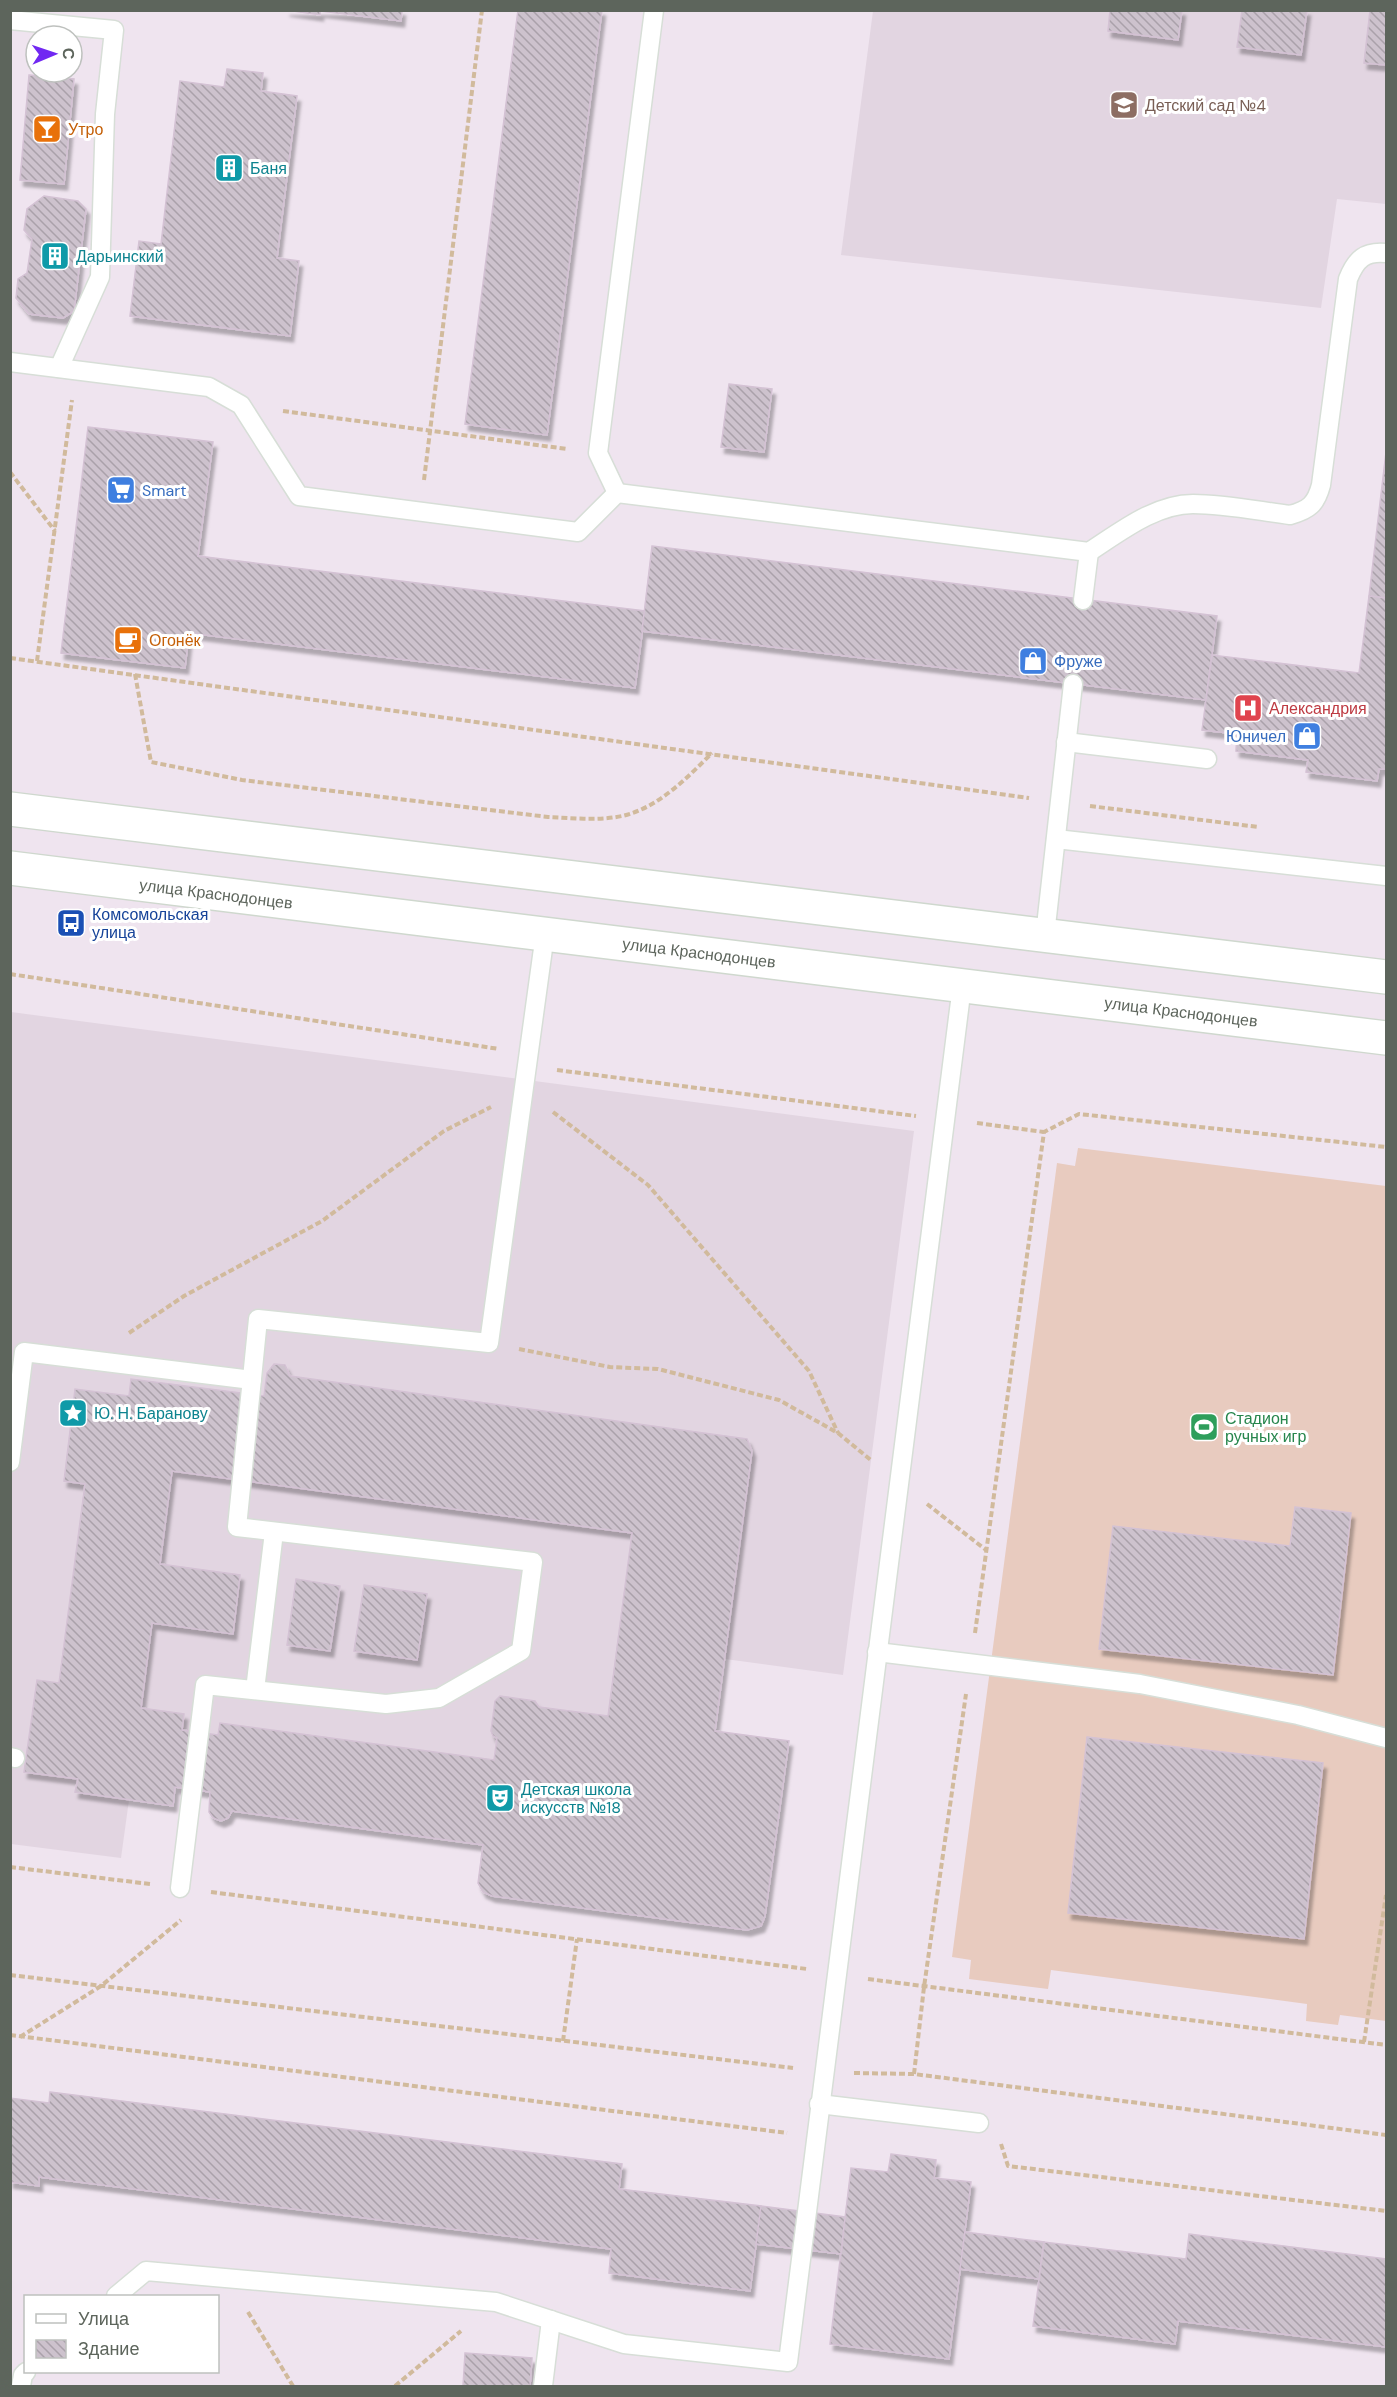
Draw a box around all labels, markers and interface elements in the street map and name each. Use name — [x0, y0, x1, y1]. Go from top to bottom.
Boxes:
north arrow — [24, 24, 84, 84]
text: С — [58, 47, 79, 60]
school or university icon: Детский сад №4 — [1108, 89, 1140, 121]
place label: Детский сад №4 — [1145, 95, 1266, 116]
bar icon: Утро — [31, 113, 63, 145]
place label: Утро — [68, 119, 103, 140]
building icon: Баня — [213, 152, 245, 184]
place label: Баня — [250, 158, 287, 179]
building icon: Дарьинский — [39, 240, 71, 272]
place label: Дарьинский — [76, 246, 164, 267]
supermarket icon: Smart — [105, 474, 137, 506]
place label: Smart — [142, 480, 186, 501]
cafe icon: Огонёк — [112, 624, 144, 656]
place label: Огонёк — [149, 630, 202, 651]
shop icon: Фруже — [1017, 645, 1049, 677]
place label: Фруже — [1054, 651, 1103, 672]
hospital icon: Александрия — [1232, 692, 1264, 724]
place label: Александрия — [1269, 698, 1367, 719]
shop icon: Юничел — [1291, 720, 1323, 752]
place label: Юничел — [1226, 726, 1286, 747]
street label: улица Краснодонцев — [138, 874, 294, 914]
place label: Комсомольская улица — [92, 904, 208, 943]
bus stop icon: Комсомольская улица — [55, 907, 87, 939]
street label: улица Краснодонцев — [621, 933, 777, 973]
street label: улица Краснодонцев — [1103, 992, 1259, 1032]
place icon: Ю. Н. Баранову — [57, 1397, 89, 1429]
place label: Ю. Н. Баранову — [94, 1403, 208, 1424]
place label: Стадион ручных игр — [1225, 1408, 1306, 1447]
sports icon: Стадион ручных игр — [1188, 1411, 1220, 1443]
place label: Детская школа искусств №18 — [521, 1779, 631, 1818]
theatre icon: Детская школа искусств №18 — [484, 1782, 516, 1814]
legend — [24, 2295, 219, 2373]
text: Улица — [78, 2307, 130, 2331]
text: Здание — [78, 2337, 139, 2361]

